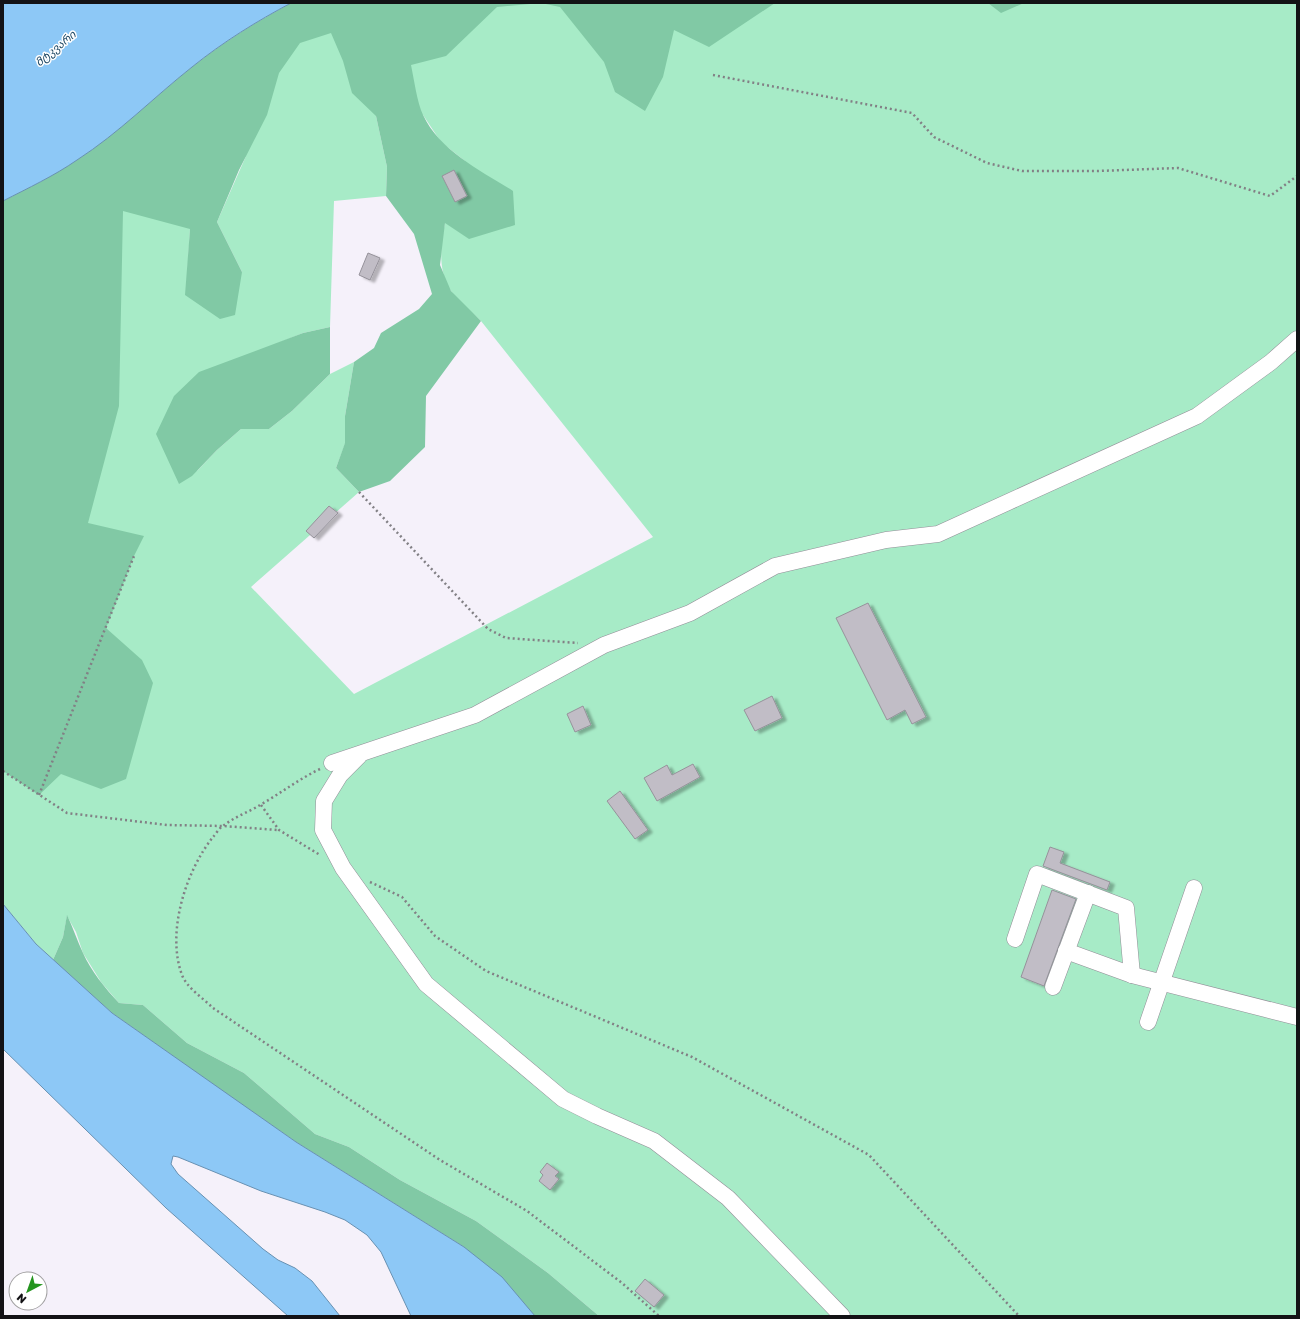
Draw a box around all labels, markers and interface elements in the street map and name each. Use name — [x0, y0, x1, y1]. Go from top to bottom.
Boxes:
water label: მტკვარი — [32, 27, 79, 69]
north arrow — [8, 1271, 48, 1311]
text: N — [14, 1291, 29, 1307]

